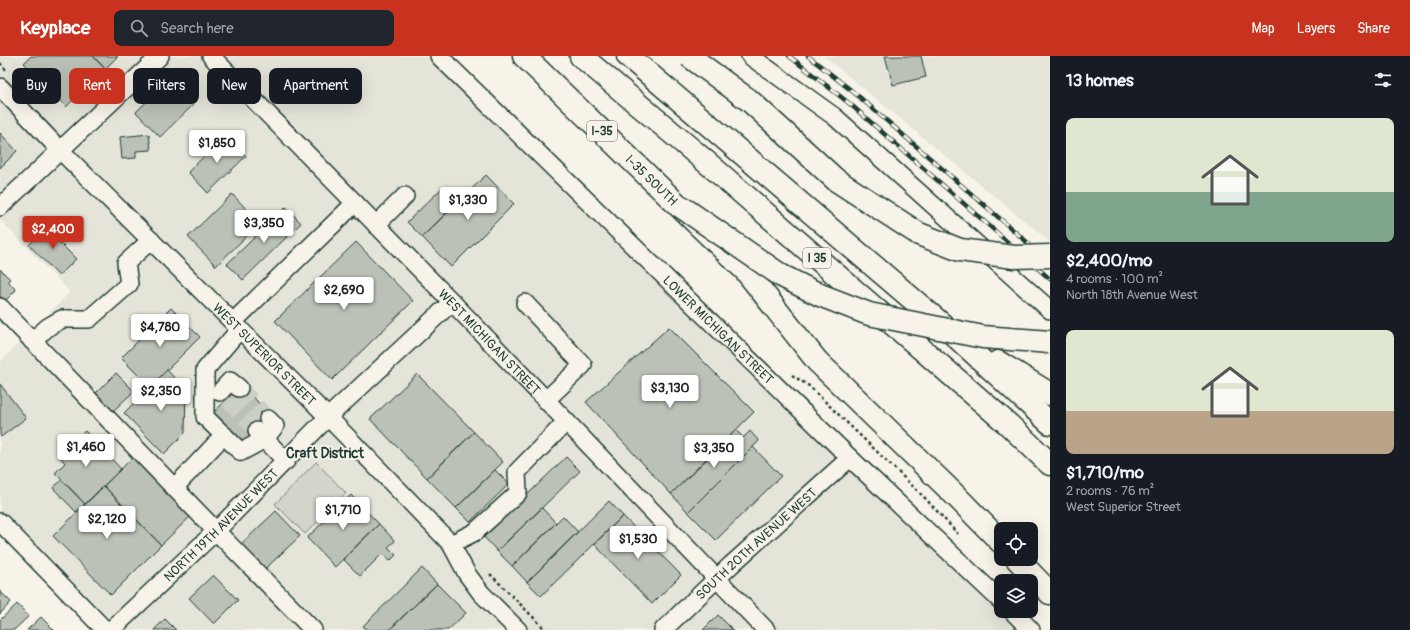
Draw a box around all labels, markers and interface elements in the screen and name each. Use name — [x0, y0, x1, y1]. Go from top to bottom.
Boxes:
search box — [114, 10, 394, 46]
text: Keyplace — [20, 16, 90, 40]
icon: search — [128, 17, 150, 39]
text: Search here — [160, 19, 234, 38]
text: Map — [1252, 20, 1275, 37]
text: Layers — [1297, 20, 1335, 37]
text: Share — [1357, 20, 1390, 37]
chip: Buy — [12, 68, 61, 104]
chip: Rent — [69, 68, 125, 104]
chip: Filters — [133, 68, 199, 104]
chip: New — [207, 68, 261, 104]
chip: Apartment — [269, 68, 362, 104]
icon: filters — [1372, 69, 1394, 91]
text: 13 homes — [1066, 70, 1134, 91]
road number: I-35 — [587, 121, 617, 141]
pin: $1,850 — [184, 130, 250, 164]
text: $1,850 — [198, 135, 236, 151]
icon: home — [1194, 144, 1266, 216]
street label: I-35 SOUTH — [622, 152, 681, 209]
pin: $1,330 — [435, 187, 501, 221]
text: $1,330 — [449, 192, 487, 208]
pin: $3,350 — [231, 210, 297, 244]
text: $3,350 — [244, 215, 284, 231]
pin: $2,400 — [20, 216, 86, 250]
text: $2,400 — [32, 221, 74, 237]
road number: I 35 — [803, 248, 831, 268]
text: $2,400/mo — [1066, 250, 1152, 271]
text: 4 rooms · 100 m² — [1066, 271, 1163, 287]
street label: LOWER MICHIGAN STREET — [659, 272, 777, 388]
pin: $2,690 — [311, 277, 377, 311]
text: $2,690 — [324, 282, 364, 298]
street label: WEST MICHIGAN STREET — [435, 286, 543, 398]
text: North 18th Avenue West — [1066, 287, 1198, 303]
street label: WEST SUPERIOR STREET — [209, 300, 319, 409]
pin: $4,780 — [127, 314, 193, 348]
text: $4,780 — [140, 319, 180, 335]
icon: home — [1194, 356, 1266, 428]
pin: $3,130 — [637, 375, 703, 409]
pin: $2,350 — [128, 378, 194, 412]
text: $3,130 — [651, 380, 689, 396]
text: $2,350 — [141, 383, 181, 399]
pin: $1,460 — [53, 434, 119, 468]
pin: $3,350 — [681, 435, 747, 469]
text: $1,460 — [66, 439, 106, 455]
text: $3,350 — [694, 440, 734, 456]
district label: Craft District — [286, 445, 364, 462]
text: $1,710/mo — [1066, 462, 1144, 483]
street label: NORTH 19TH AVENUE WEST — [161, 466, 282, 585]
text: 2 rooms · 76 m² — [1066, 483, 1154, 499]
street label: SOUTH 20TH AVENUE WEST — [693, 485, 820, 604]
pin: $1,710 — [310, 497, 376, 531]
text: West Superior Street — [1066, 499, 1181, 515]
text: $1,710 — [325, 502, 361, 518]
pin: $2,120 — [74, 506, 140, 540]
text: $2,120 — [88, 511, 126, 527]
map controls — [994, 522, 1038, 618]
button: locate — [994, 522, 1038, 566]
pin: $1,530 — [605, 526, 671, 560]
text: $1,530 — [619, 531, 657, 547]
button: layers — [994, 574, 1038, 618]

